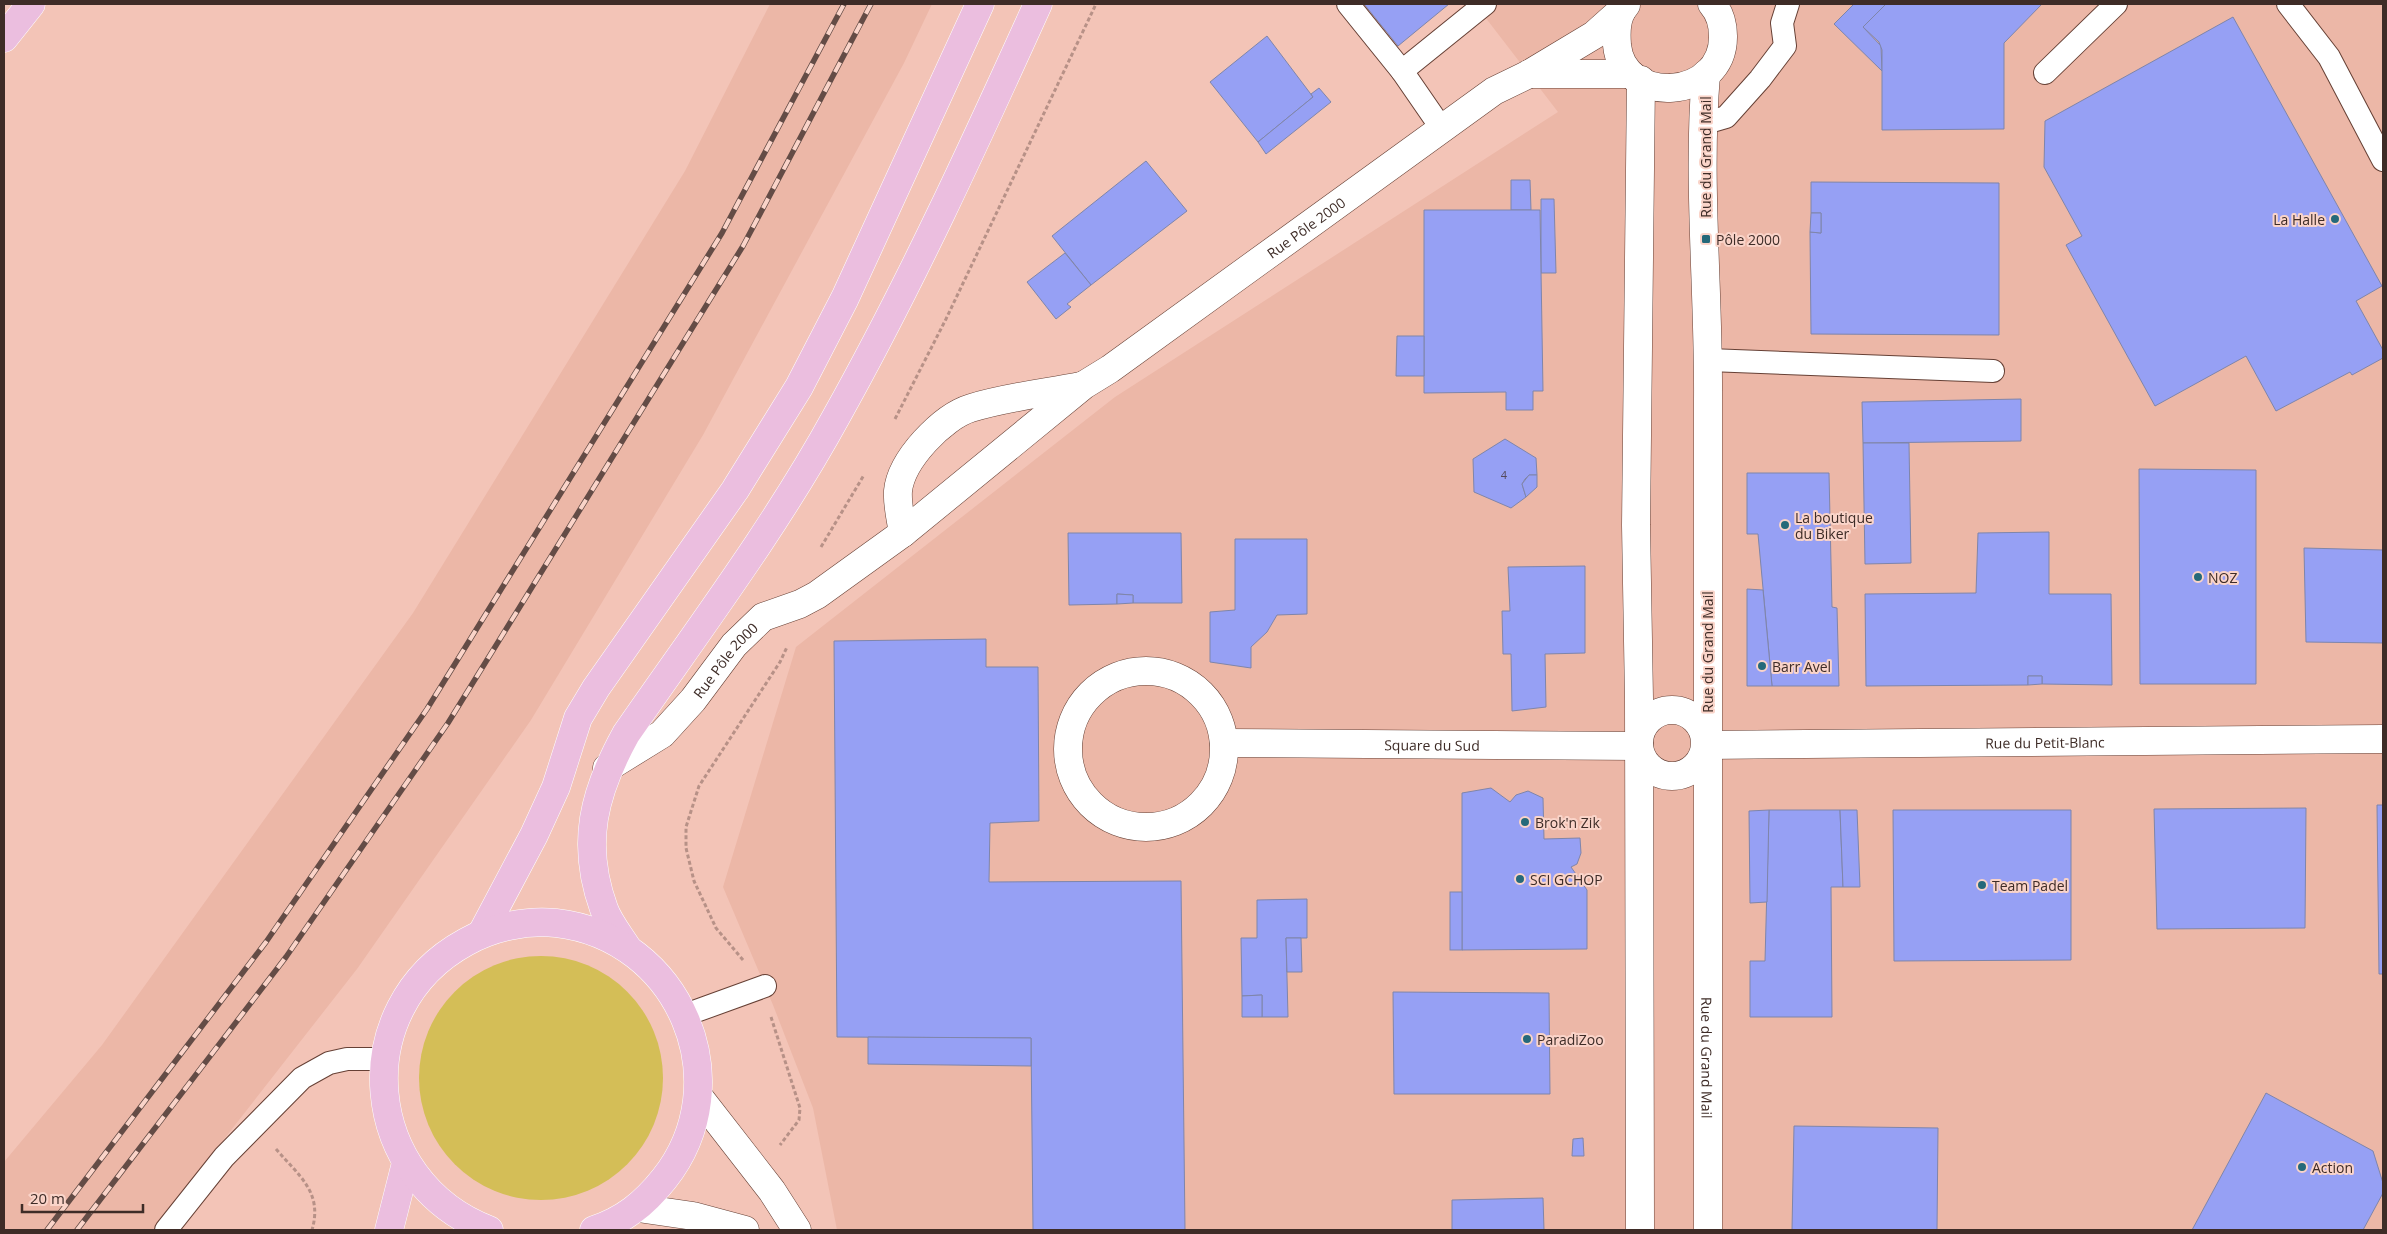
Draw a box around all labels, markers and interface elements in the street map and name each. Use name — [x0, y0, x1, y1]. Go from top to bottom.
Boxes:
street label: Rue du Grand Mail — [1696, 96, 1715, 218]
street label: Rue Pôle 2000 — [1263, 192, 1349, 262]
place label: La Halle — [2273, 210, 2325, 229]
marker: La Halle — [2329, 213, 2341, 225]
place label: Pôle 2000 — [1716, 230, 1780, 249]
marker: Pôle 2000 — [1700, 233, 1712, 245]
house number: 4 — [1501, 467, 1508, 482]
place label: La boutique du Biker — [1795, 508, 1873, 543]
marker: La boutique du Biker — [1779, 519, 1791, 531]
place label: NOZ — [2208, 568, 2237, 587]
marker: NOZ — [2192, 571, 2204, 583]
street label: Rue du Grand Mail — [1698, 591, 1717, 713]
street label: Rue Pôle 2000 — [688, 618, 762, 702]
place label: Barr Avel — [1772, 657, 1831, 676]
marker: Barr Avel — [1756, 660, 1768, 672]
street label: Rue du Petit-Blanc — [1985, 732, 2105, 752]
street label: Square du Sud — [1384, 735, 1480, 754]
place label: Brok'n Zik — [1535, 813, 1600, 832]
marker: Brok'n Zik — [1519, 816, 1531, 828]
place label: SCI GCHOP — [1530, 870, 1603, 889]
marker: SCI GCHOP — [1514, 873, 1526, 885]
place label: Team Padel — [1992, 876, 2068, 895]
marker: Team Padel — [1976, 879, 1988, 891]
street label: Rue du Grand Mail — [1698, 997, 1717, 1119]
place label: ParadiZoo — [1537, 1030, 1604, 1049]
marker: ParadiZoo — [1521, 1033, 1533, 1045]
place label: Action — [2312, 1158, 2353, 1177]
marker: Action — [2296, 1161, 2308, 1173]
scale bar — [22, 1182, 144, 1214]
text: 20 m — [30, 1188, 65, 1208]

